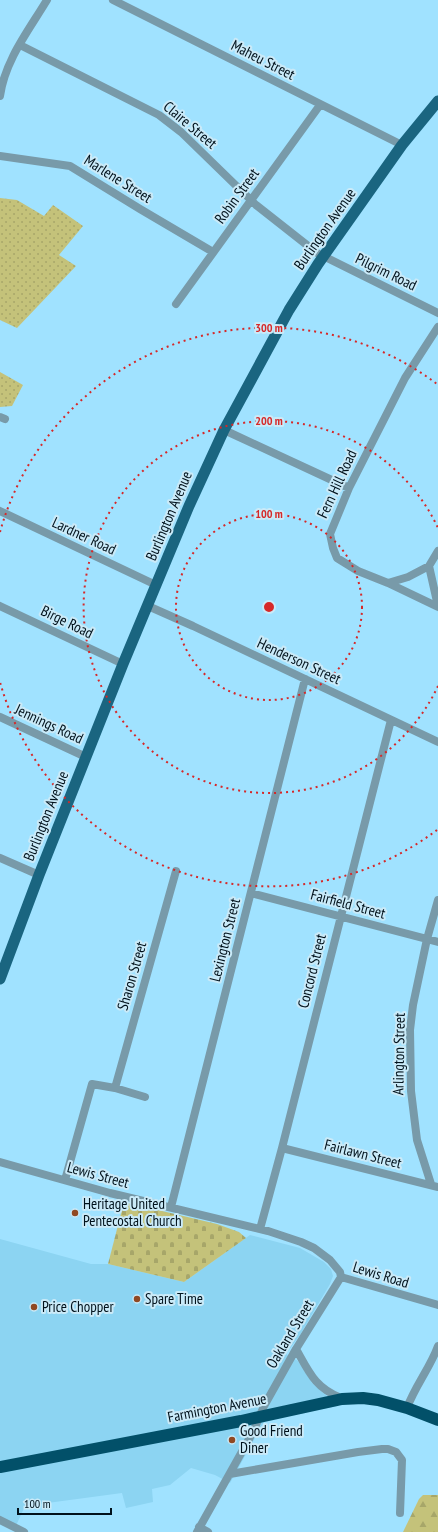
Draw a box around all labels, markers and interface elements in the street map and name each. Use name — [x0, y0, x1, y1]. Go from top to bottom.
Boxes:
street label: Maheu Street — [228, 35, 298, 84]
street label: Claire Street — [160, 97, 221, 153]
street label: Marlene Street — [81, 150, 156, 207]
street label: Robin Street — [210, 164, 263, 227]
street label: Burlington Avenue — [289, 184, 360, 273]
street label: Pilgrim Road — [352, 249, 420, 295]
text: 300 m — [255, 320, 283, 335]
text: 200 m — [255, 413, 283, 428]
street label: Fern Hill Road — [312, 447, 361, 521]
street label: Burlington Avenue — [141, 468, 196, 563]
text: 100 m — [255, 506, 283, 521]
street label: Lardner Road — [49, 513, 119, 559]
centre of rings — [262, 600, 276, 614]
street label: Birge Road — [38, 601, 97, 642]
street label: Henderson Street — [254, 633, 344, 688]
street label: Jennings Road — [11, 699, 86, 748]
street label: Burlington Avenue — [19, 768, 72, 864]
street label: Fairfield Street — [309, 884, 388, 923]
street label: Lexington Street — [205, 896, 244, 984]
street label: Concord Street — [293, 932, 330, 1010]
street label: Sharon Street — [113, 939, 150, 1012]
street label: Arlington Street — [388, 1013, 409, 1095]
street label: Fairlawn Street — [323, 1135, 404, 1172]
street label: Lewis Street — [65, 1157, 131, 1192]
place label: Heritage United Pentecostal Church — [83, 1194, 182, 1230]
marker: Heritage United Pentecostal Church — [70, 1208, 80, 1218]
street label: Lewis Road — [351, 1257, 411, 1292]
place label: Spare Time — [145, 1289, 203, 1308]
marker: Spare Time — [132, 1294, 142, 1304]
street label: Oakland Street — [262, 1296, 318, 1372]
place label: Price Chopper — [42, 1297, 114, 1316]
marker: Price Chopper — [29, 1302, 39, 1312]
street label: Farmington Avenue — [166, 1389, 268, 1426]
place label: Good Friend Diner — [240, 1421, 303, 1457]
marker: Good Friend Diner — [227, 1435, 237, 1445]
scale bar — [18, 1490, 111, 1516]
text: 100 m — [24, 1496, 51, 1511]

